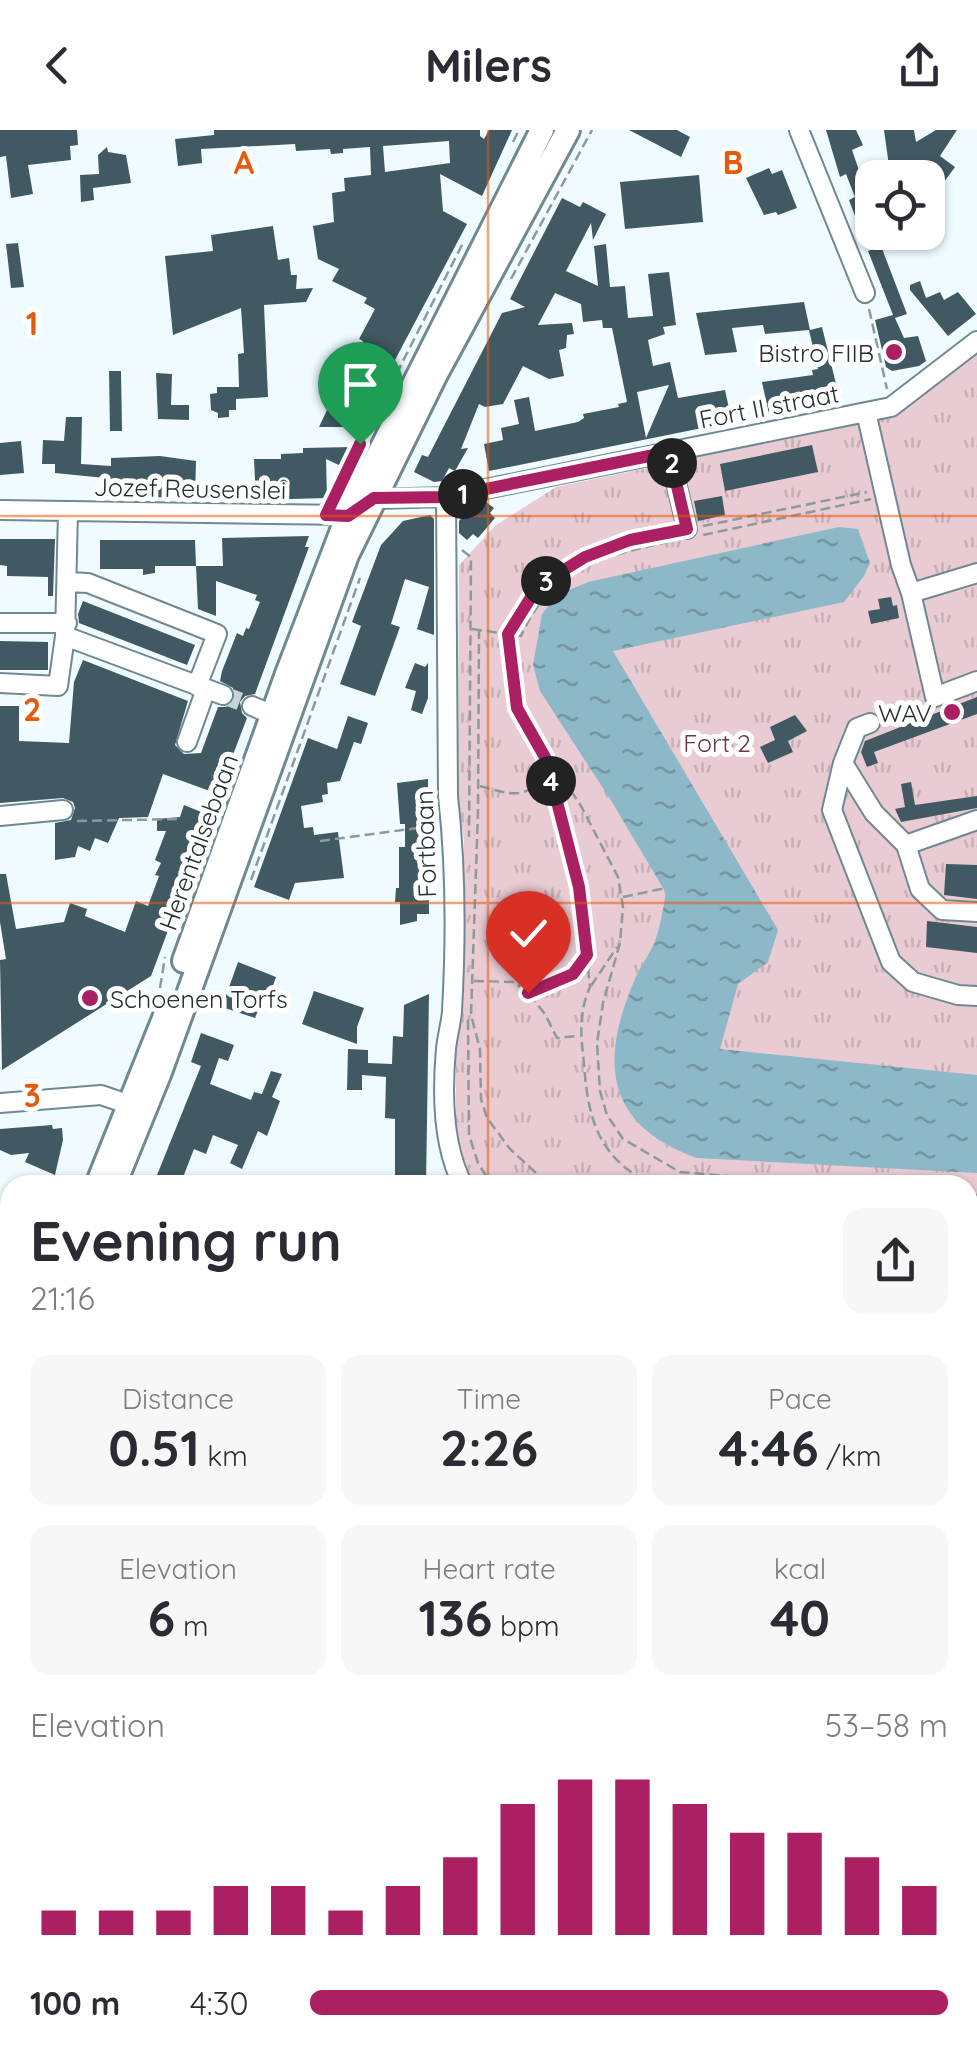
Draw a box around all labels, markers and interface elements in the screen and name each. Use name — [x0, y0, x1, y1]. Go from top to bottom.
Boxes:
text: Milers — [425, 37, 552, 93]
icon: back — [30, 38, 85, 93]
icon: share — [892, 38, 947, 93]
text: A — [234, 142, 255, 182]
text: B — [723, 142, 743, 182]
map controls — [855, 160, 945, 250]
button: locate — [855, 160, 945, 250]
text: 1 — [26, 303, 38, 343]
place label: Bistro FIIB — [758, 337, 874, 368]
marker: Bistro FIIB — [883, 341, 905, 363]
pin — [318, 342, 403, 445]
icon: arrive — [333, 357, 388, 412]
street label: Fort II straat — [697, 377, 841, 435]
pin: 2 — [647, 438, 697, 488]
text: 2 — [664, 445, 680, 480]
pin: 1 — [438, 469, 488, 519]
street label: Jozef Reusenslei — [93, 471, 287, 505]
text: 1 — [458, 476, 468, 511]
pin: 3 — [521, 556, 571, 606]
text: 3 — [538, 563, 554, 598]
text: 2 — [23, 689, 41, 729]
place label: WAV — [878, 697, 932, 728]
marker: WAV — [941, 701, 963, 723]
park label: Fort 2 — [683, 727, 751, 758]
street label: Herentalsebaan — [152, 750, 244, 934]
pin: 4 — [526, 756, 576, 806]
text: 4 — [543, 763, 559, 798]
street label: Fortbaan — [408, 790, 442, 898]
pin — [486, 891, 571, 994]
icon: check — [501, 906, 556, 961]
place label: Schoenen Torfs — [110, 983, 288, 1014]
marker: Schoenen Torfs — [79, 987, 101, 1009]
text: 3 — [23, 1075, 41, 1115]
text: Evening run — [30, 1206, 342, 1275]
button: share — [843, 1208, 948, 1313]
text: 21:16 — [30, 1278, 95, 1318]
text: Distance — [122, 1381, 234, 1416]
text: Time — [457, 1381, 521, 1416]
text: Pace — [768, 1381, 832, 1416]
text: 0.51 — [108, 1416, 200, 1479]
text: 2:26 — [440, 1416, 538, 1479]
text: 4:46 — [719, 1416, 819, 1479]
text: km — [200, 1438, 248, 1473]
text: /km — [819, 1438, 881, 1473]
text: Elevation — [119, 1551, 237, 1586]
text: Heart rate — [422, 1551, 556, 1586]
text: kcal — [774, 1551, 826, 1586]
text: 6 — [148, 1586, 175, 1649]
text: 136 — [418, 1586, 492, 1649]
text: 40 — [770, 1586, 830, 1649]
text: m — [175, 1608, 208, 1643]
text: bpm — [492, 1608, 560, 1643]
text: Elevation — [30, 1705, 165, 1745]
text: 53–58 m — [825, 1705, 948, 1745]
text: 100 m — [30, 1983, 120, 2023]
text: 4:30 — [190, 1983, 249, 2023]

